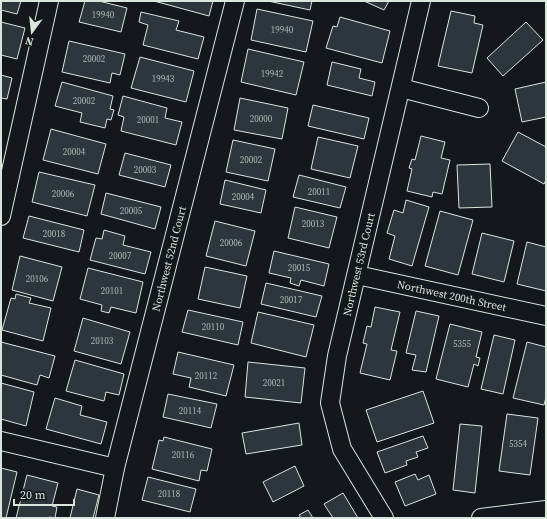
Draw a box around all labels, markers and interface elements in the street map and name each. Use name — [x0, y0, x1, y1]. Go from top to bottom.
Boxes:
house number: 19940 — [92, 9, 115, 21]
north arrow — [12, 12, 52, 52]
house number: 19940 — [271, 24, 294, 36]
text: N — [24, 33, 35, 49]
house number: 20002 — [83, 53, 106, 65]
house number: 19942 — [261, 68, 284, 80]
house number: 19943 — [152, 73, 175, 85]
house number: 20002 — [73, 95, 96, 107]
house number: 20000 — [250, 113, 273, 125]
house number: 20001 — [137, 114, 159, 126]
house number: 20004 — [63, 146, 86, 158]
house number: 20002 — [240, 154, 263, 166]
house number: 20003 — [134, 164, 157, 176]
house number: 20011 — [308, 186, 330, 198]
house number: 20006 — [52, 188, 75, 200]
house number: 20004 — [232, 191, 255, 203]
street label: Northwest 52nd Court — [149, 204, 190, 313]
house number: 20005 — [120, 205, 143, 217]
street label: Northwest 53rd Court — [340, 211, 379, 318]
house number: 20013 — [302, 218, 325, 230]
house number: 20018 — [43, 228, 66, 240]
house number: 20006 — [220, 237, 243, 249]
house number: 20007 — [109, 250, 132, 262]
house number: 20015 — [288, 262, 311, 274]
house number: 20106 — [26, 273, 49, 285]
street label: Northwest 200th Street — [396, 277, 508, 315]
house number: 20101 — [101, 285, 123, 297]
house number: 20017 — [280, 294, 303, 306]
house number: 20110 — [202, 321, 225, 333]
house number: 20103 — [91, 335, 114, 347]
house number: 5355 — [453, 338, 471, 350]
house number: 20112 — [195, 370, 218, 382]
house number: 20021 — [263, 377, 285, 389]
house number: 20114 — [179, 405, 202, 417]
house number: 5354 — [509, 438, 527, 450]
house number: 20116 — [172, 449, 195, 461]
scale bar — [14, 481, 74, 507]
text: 20 m — [20, 487, 46, 503]
house number: 20118 — [158, 488, 181, 500]

